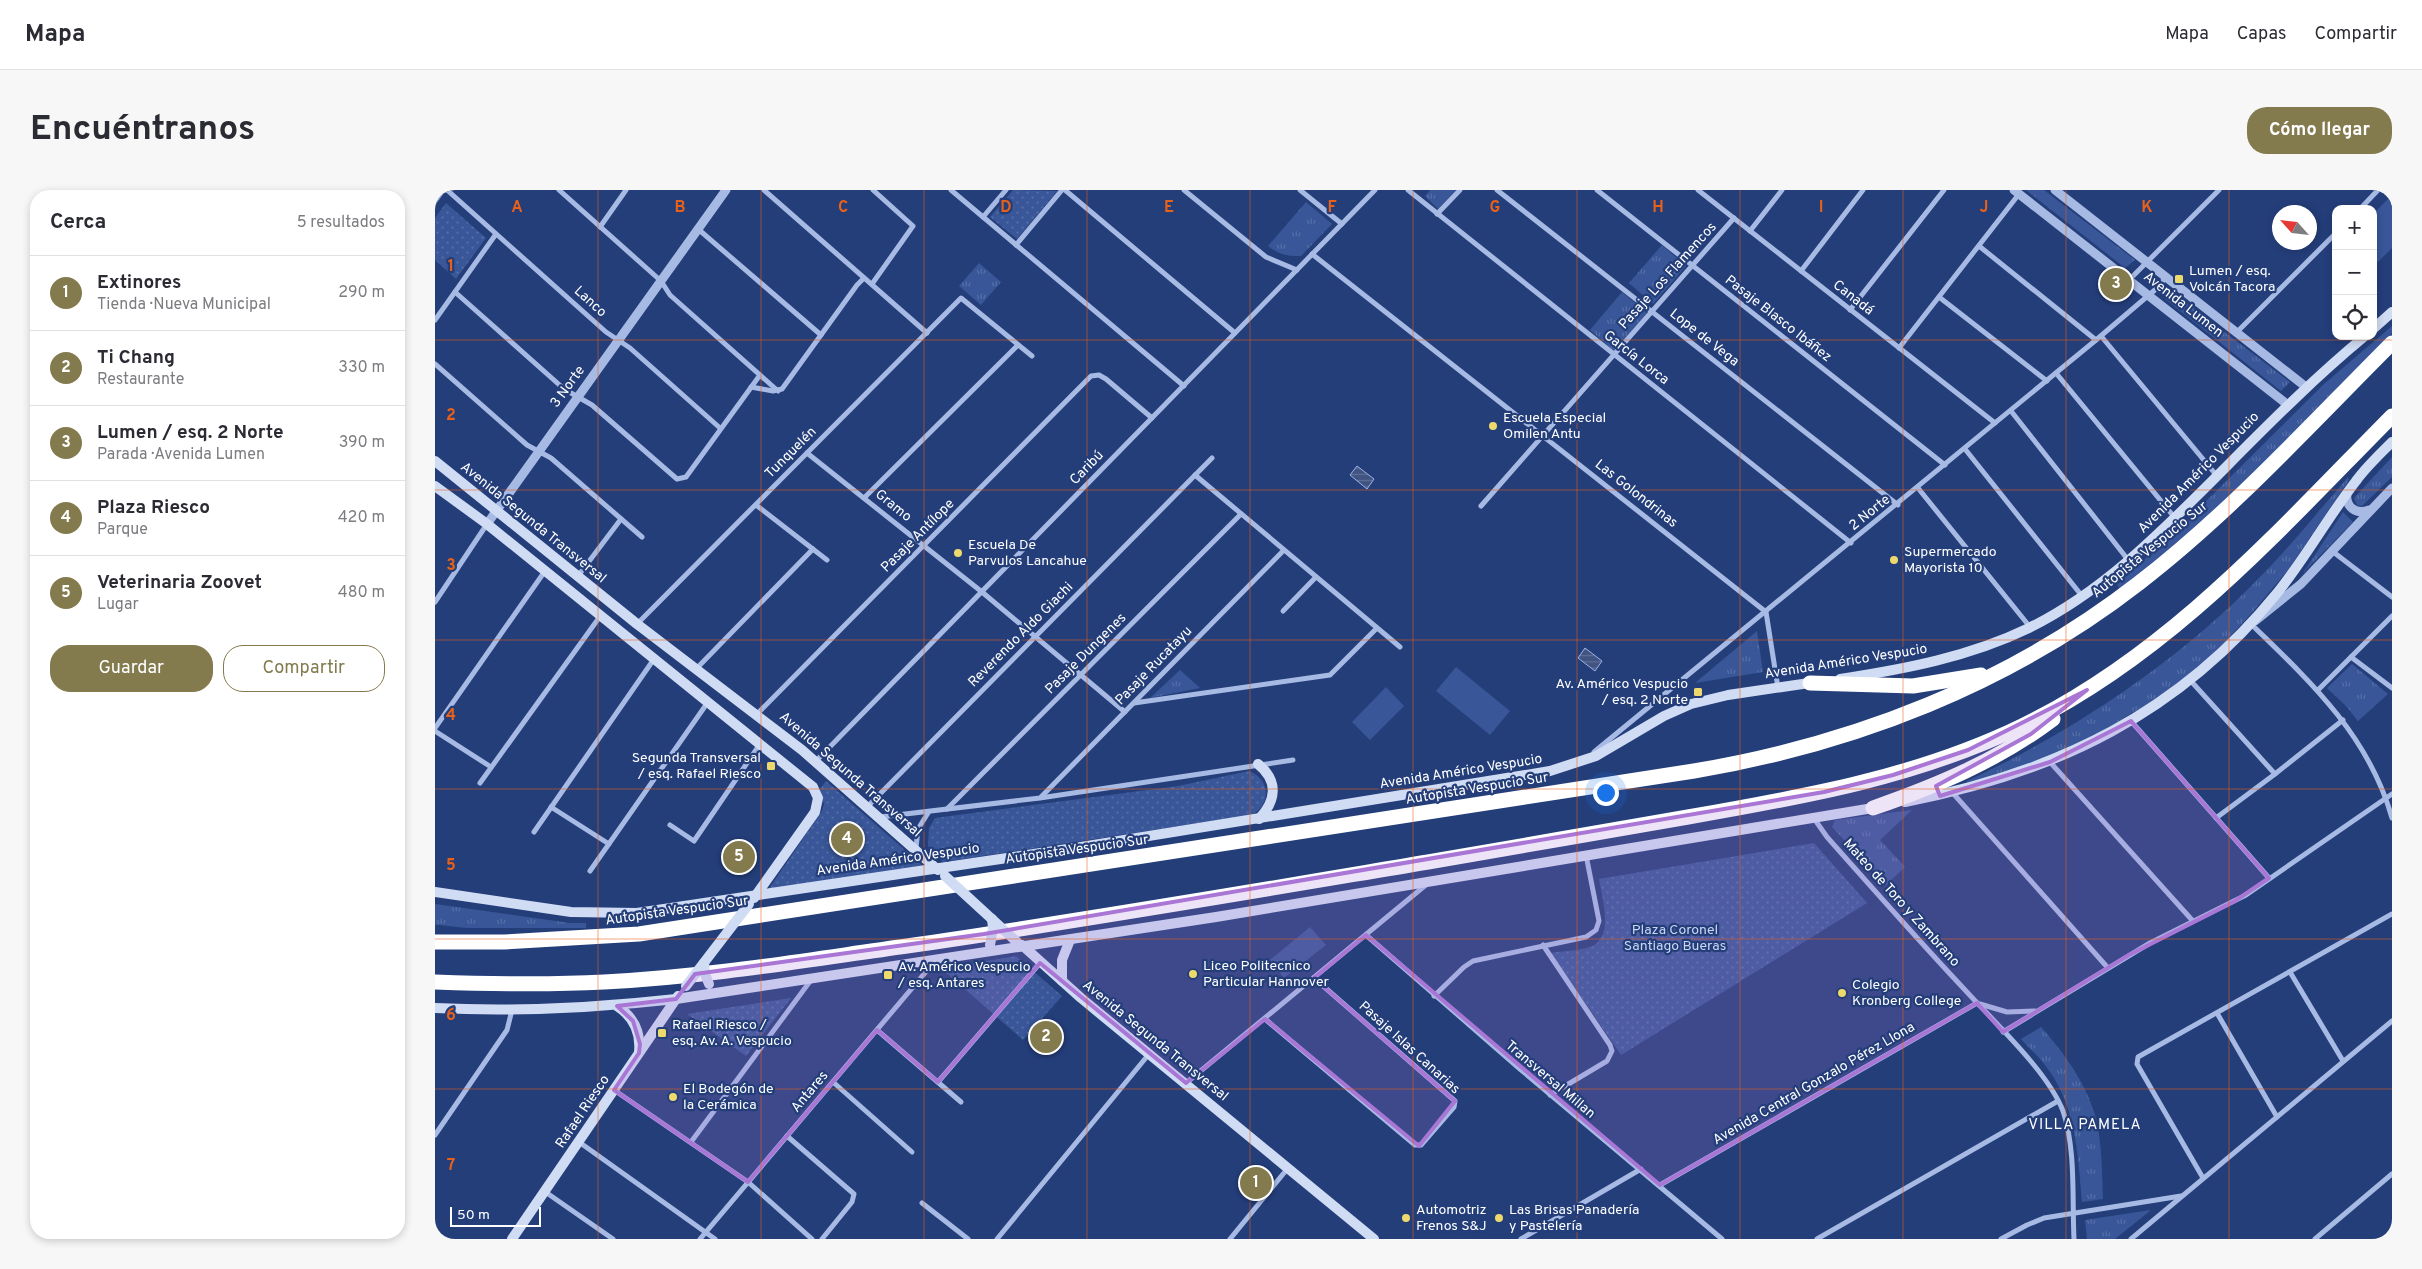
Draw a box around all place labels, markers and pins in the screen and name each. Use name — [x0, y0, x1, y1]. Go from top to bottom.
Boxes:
place label: Lumen / esq. Volcán Tacora — [2189, 263, 2275, 296]
pin: 3 — [2100, 265, 2132, 303]
marker: Lumen / esq. Volcán Tacora — [2173, 273, 2185, 285]
place label: Escuela Especial Omilen Antu — [1503, 410, 1606, 443]
marker: Escuela Especial Omilen Antu — [1487, 420, 1499, 432]
place label: Escuela De Parvulos Lancahue — [968, 537, 1087, 570]
place label: Supermercado Mayorista 10 — [1904, 544, 1997, 577]
marker: Escuela De Parvulos Lancahue — [952, 547, 964, 559]
marker: Supermercado Mayorista 10 — [1888, 554, 1900, 566]
place label: Av. Américo Vespucio / esq. 2 Norte — [1556, 676, 1688, 709]
marker: Av. Américo Vespucio / esq. 2 Norte — [1692, 686, 1704, 698]
place label: Segunda Transversal / esq. Rafael Riesco — [632, 750, 761, 783]
marker: Segunda Transversal / esq. Rafael Riesco — [765, 760, 777, 772]
pin: 4 — [831, 820, 863, 858]
pin: 5 — [723, 838, 755, 876]
place label: Liceo Politecnico Particular Hannover — [1203, 958, 1330, 991]
place label: Av. Américo Vespucio / esq. Antares — [897, 959, 1031, 992]
marker: Liceo Politecnico Particular Hannover — [1187, 968, 1199, 980]
marker: Av. Américo Vespucio / esq. Antares — [882, 969, 894, 981]
place label: Colegio Kronberg College — [1852, 977, 1961, 1010]
marker: Colegio Kronberg College — [1836, 987, 1848, 999]
place label: Rafael Riesco / esq. Av. A. Vespucio — [672, 1017, 792, 1050]
pin: 2 — [1030, 1018, 1062, 1056]
marker: Rafael Riesco / esq. Av. A. Vespucio — [656, 1027, 668, 1039]
place label: El Bodegón de la Cerámica — [683, 1081, 774, 1114]
marker: El Bodegón de la Cerámica — [667, 1091, 679, 1103]
pin: 1 — [1240, 1164, 1272, 1202]
place label: Automotriz Frenos S&J — [1416, 1202, 1487, 1235]
place label: Las Brisas Panadería y Pastelería — [1509, 1202, 1639, 1235]
marker: Automotriz Frenos S&J — [1400, 1212, 1412, 1224]
marker: Las Brisas Panadería y Pastelería — [1493, 1212, 1505, 1224]

